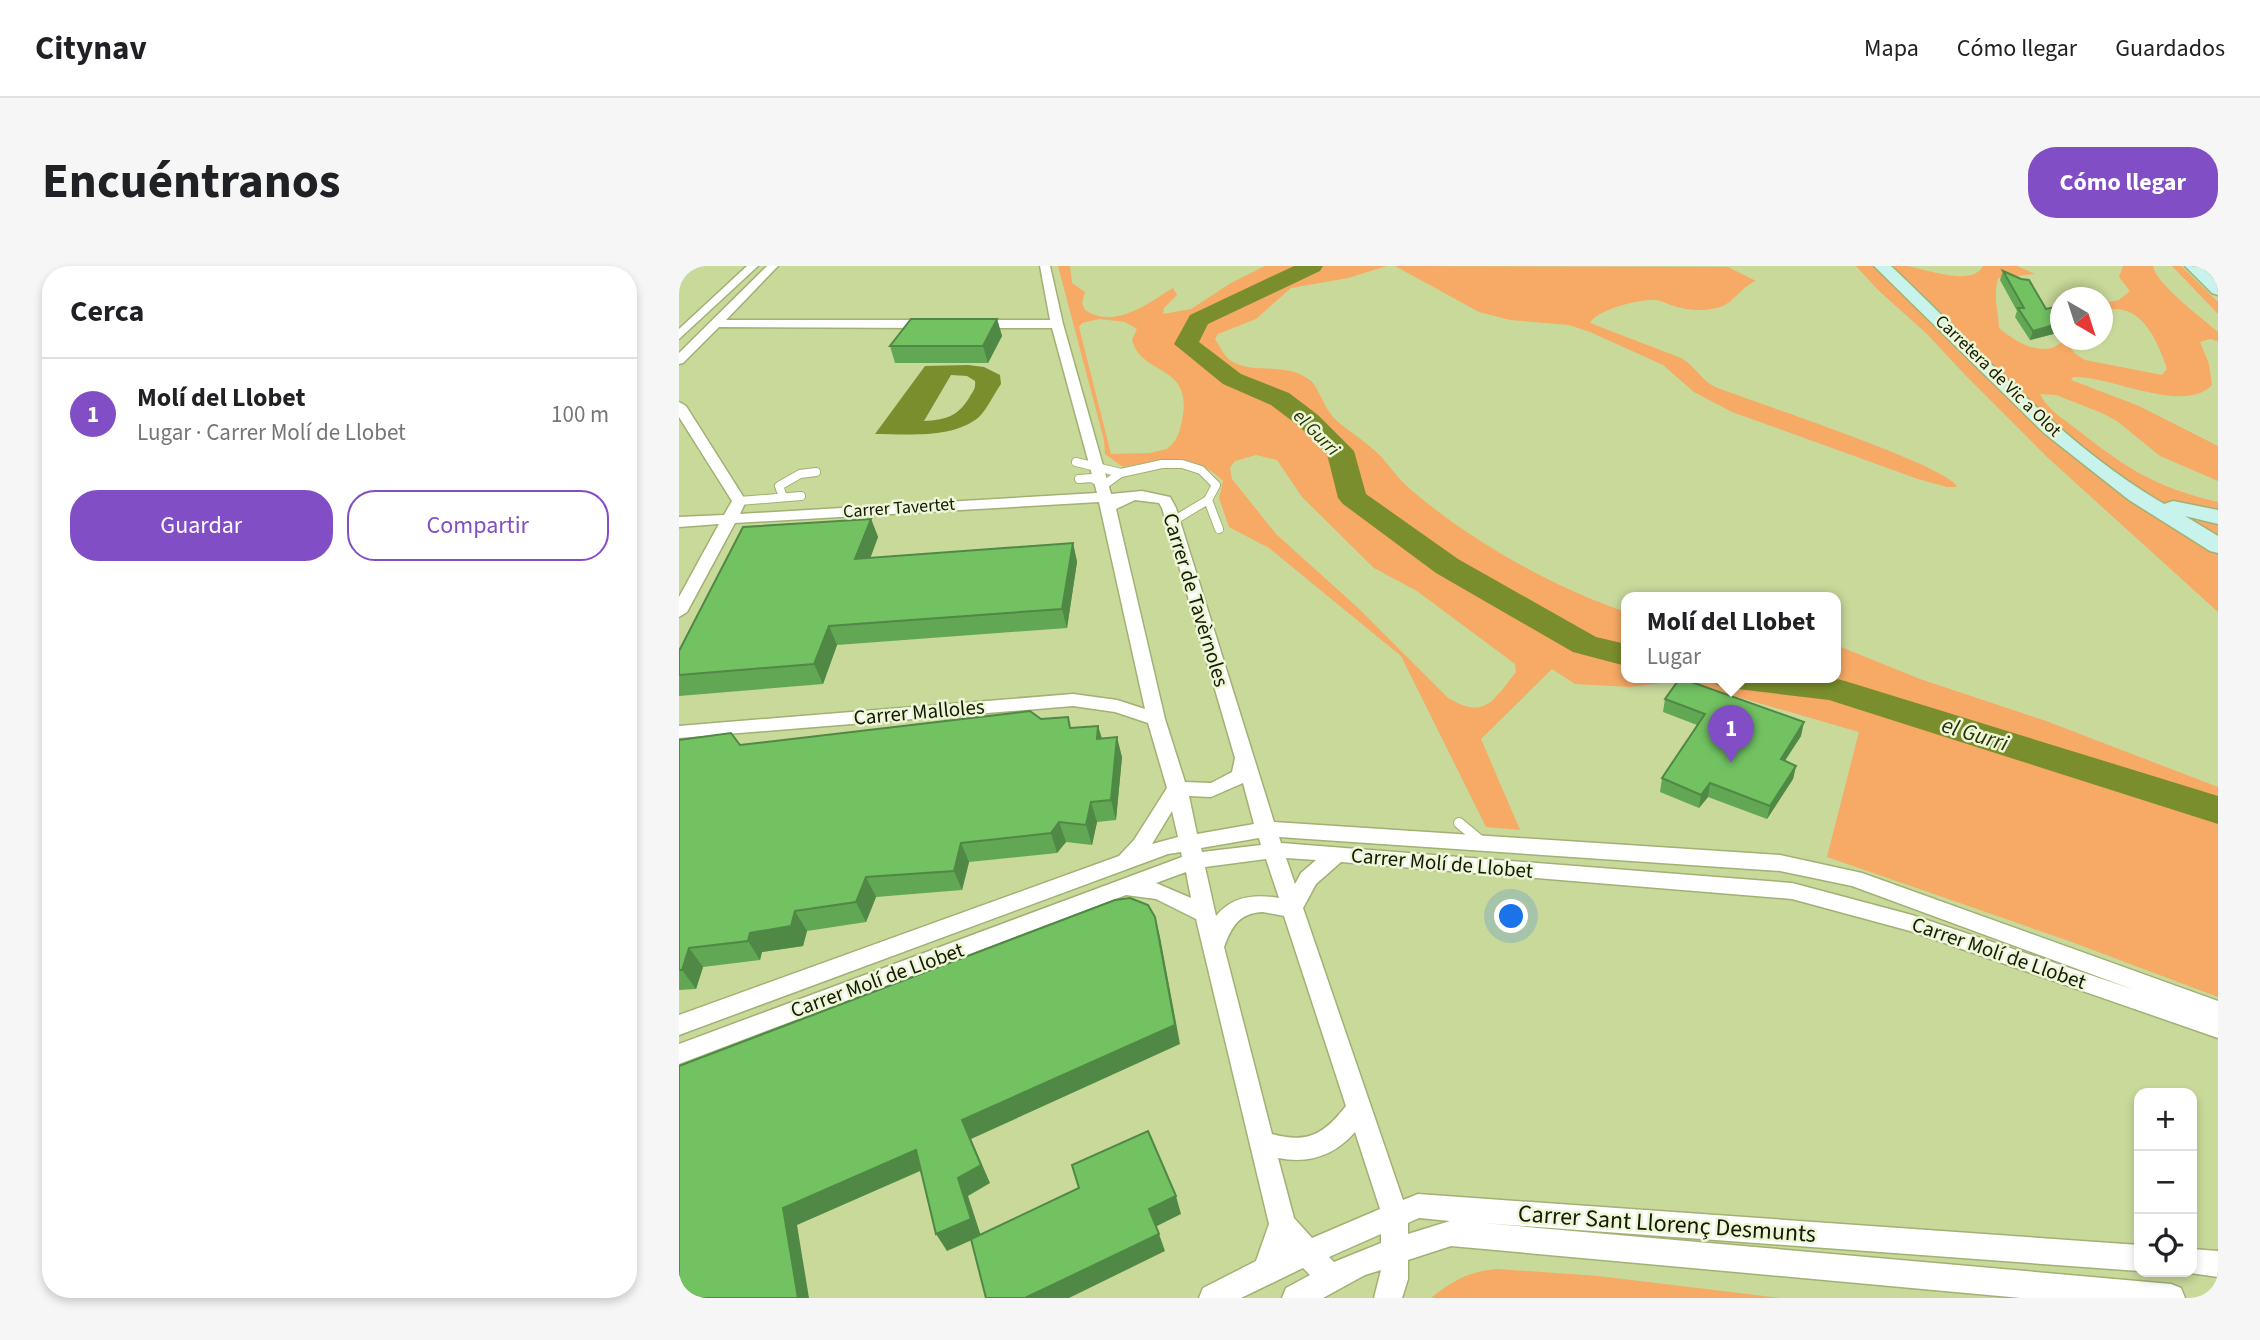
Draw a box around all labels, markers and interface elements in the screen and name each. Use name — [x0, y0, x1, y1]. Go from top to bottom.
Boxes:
text: Citynav — [35, 25, 147, 72]
text: Mapa — [1864, 31, 1919, 66]
text: Cómo llegar — [1957, 31, 2077, 66]
text: Guardados — [2115, 31, 2225, 66]
text: Encuéntranos — [42, 147, 340, 217]
button: Cómo llegar — [2028, 147, 2218, 218]
north arrow — [2050, 287, 2113, 350]
text: Cerca — [70, 290, 144, 333]
street label: Carretera de Vic a Olot — [1929, 309, 2067, 443]
text: Molí del Llobet — [137, 379, 305, 416]
text: 1 — [87, 398, 99, 431]
text: 100 m — [551, 398, 609, 431]
water label: el Gurri — [1287, 404, 1346, 463]
text: Lugar · Carrer Molí de Llobet — [137, 416, 406, 449]
button: Guardar — [70, 490, 333, 561]
button: Compartir — [347, 490, 609, 561]
street label: Carrer Tavertet — [842, 492, 956, 524]
street label: Carrer de Tavèrnoles — [1155, 509, 1237, 691]
popup — [1621, 592, 1841, 683]
text: Molí del Llobet — [1647, 603, 1815, 640]
text: Lugar — [1647, 640, 1701, 673]
street label: Carrer Malloles — [852, 691, 986, 733]
pin: 1 — [1708, 705, 1754, 763]
water label: el Gurri — [1938, 708, 2013, 760]
street label: Carrer Molí de Llobet — [1350, 840, 1534, 886]
your location — [1494, 899, 1528, 933]
street label: Carrer Molí de Llobet — [1908, 909, 2090, 997]
street label: Carrer Molí de Llobet — [786, 935, 968, 1025]
map controls — [2134, 1088, 2197, 1277]
button: + — [2134, 1088, 2197, 1151]
button: − — [2134, 1151, 2197, 1214]
street label: Carrer Sant Llorenç Desmunts — [1517, 1196, 1817, 1252]
button: locate — [2134, 1214, 2197, 1277]

